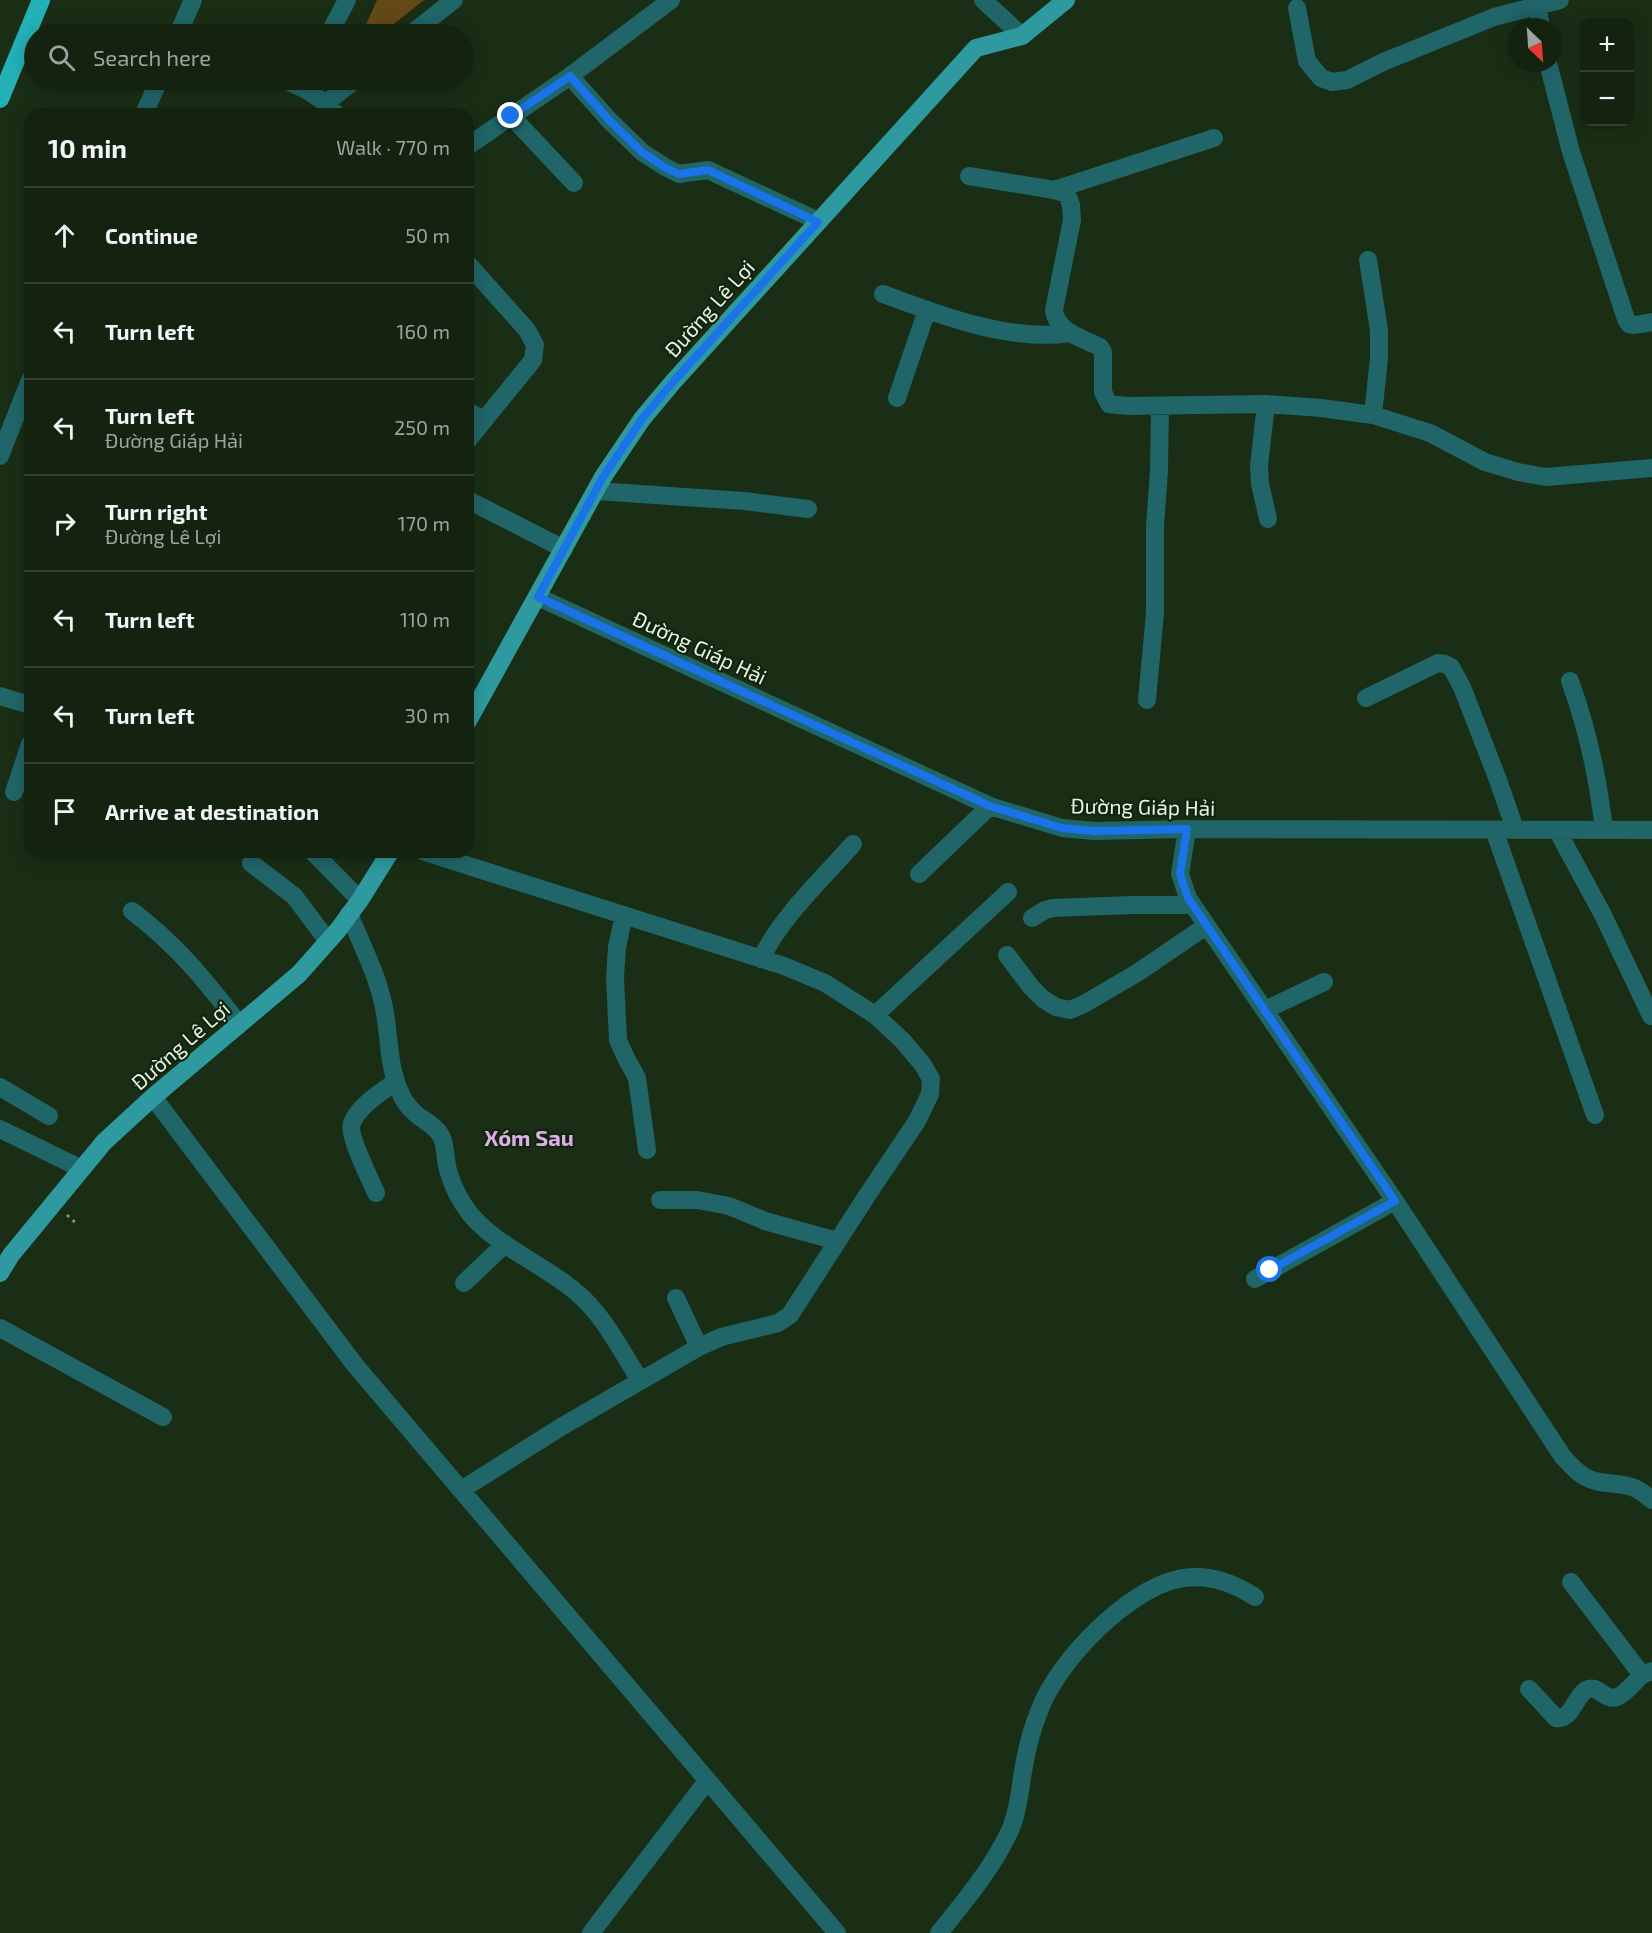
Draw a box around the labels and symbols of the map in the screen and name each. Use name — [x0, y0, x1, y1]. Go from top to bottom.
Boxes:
north arrow — [1508, 18, 1562, 72]
route end — [497, 102, 523, 128]
street label: Đường Lê Lợi — [659, 254, 759, 362]
street label: Đường Giáp Hải — [629, 605, 771, 689]
street label: Đường Giáp Hải — [1070, 792, 1216, 820]
street label: Đường Lê Lợi — [126, 995, 234, 1095]
district label: Xóm Sau — [484, 1124, 574, 1150]
route start — [1256, 1256, 1282, 1282]

